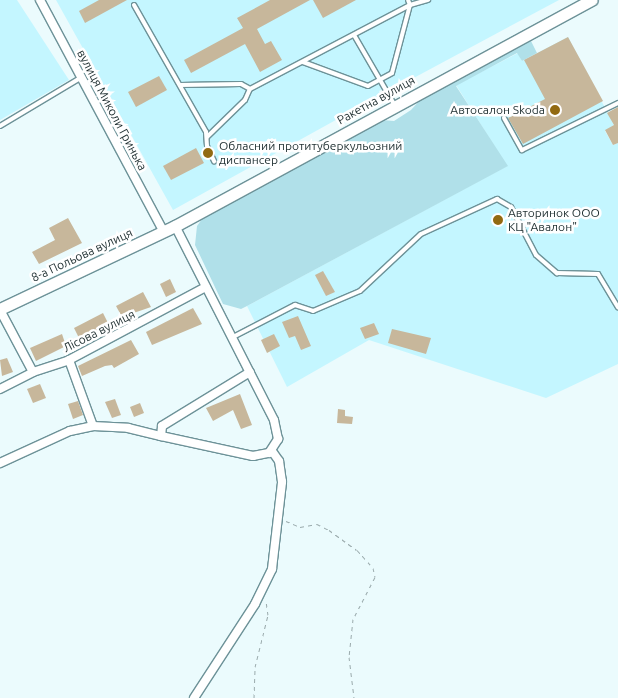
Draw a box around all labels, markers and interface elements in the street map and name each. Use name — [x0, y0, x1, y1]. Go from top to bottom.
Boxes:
street label: вулиця Миколи Гринька — [74, 47, 150, 173]
street label: Ракетна вулиця — [335, 73, 417, 127]
place label: Автосалон Skoda — [450, 103, 545, 117]
marker: Автосалон Skoda — [549, 104, 561, 116]
place label: Обласний протитуберкульозний диспансер — [219, 139, 402, 167]
marker: Обласний протитуберкульозний диспансер — [201, 146, 215, 160]
place label: Авторинок ООО КЦ "Авалон" — [508, 206, 600, 234]
marker: Авторинок ООО КЦ "Авалон" — [492, 214, 504, 226]
street label: 8-а Польова вулиця — [29, 225, 135, 285]
street label: Лісова вулиця — [61, 307, 137, 355]

